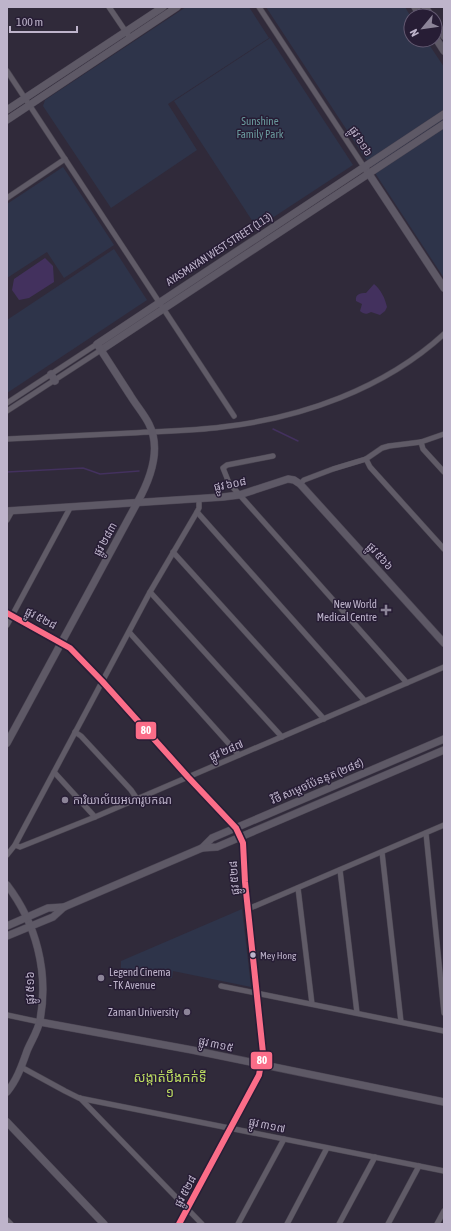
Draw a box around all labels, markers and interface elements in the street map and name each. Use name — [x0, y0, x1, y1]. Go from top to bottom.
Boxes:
scale bar — [10, 8, 77, 34]
north arrow — [403, 8, 443, 48]
text: 100 m — [16, 15, 43, 29]
text: N — [407, 27, 421, 39]
park label: Sunshine Family Park — [237, 115, 284, 140]
street label: ផ្លូវ ៦១៦ — [343, 124, 375, 160]
street label: AYASMAYAN WEST STREET (113) — [164, 210, 275, 288]
street label: ផ្លូវ ៦០៨ — [213, 475, 248, 497]
street label: ផ្លូវ ២៨៣ — [91, 520, 123, 560]
street label: ផ្លូវ ៥៦៦ — [361, 540, 396, 575]
place label: New World Medical Centre — [317, 598, 377, 623]
marker: New World Medical Centre — [380, 604, 392, 616]
street label: ផ្លូវ ៥២៨ — [21, 605, 59, 635]
line badge: 80 — [135, 721, 157, 740]
text: 80 — [141, 724, 151, 736]
street label: ផ្លូវ ២៨៧ — [207, 737, 247, 766]
street label: វិថី សម្តេចប៉ែននុត (២៨៩) — [268, 755, 366, 807]
place label: ការិយាល័យអហារូបកណ — [73, 793, 172, 807]
marker: ការិយាល័យអហារូបកណ — [60, 795, 70, 805]
street label: ផ្លូវ ៥២៨ — [227, 860, 245, 896]
marker: Mey Hong — [248, 950, 258, 960]
place label: Mey Hong — [260, 950, 297, 961]
place label: Legend Cinema - TK Avenue — [109, 966, 171, 991]
street label: ផ្លូវ ៥១៦ — [24, 971, 40, 1005]
marker: Legend Cinema - TK Avenue — [96, 973, 106, 983]
place label: Zaman University — [108, 1006, 179, 1018]
marker: Zaman University — [182, 1007, 192, 1017]
street label: ផ្លូវ ៣១៥ — [196, 1034, 235, 1058]
line badge: 80 — [250, 1051, 273, 1070]
text: 80 — [257, 1054, 267, 1066]
district label: សង្កាត់បឹងកក់ទី ១ — [133, 1069, 207, 1100]
street label: ផ្លូវ ៣១៧ — [247, 1115, 286, 1139]
street label: ផ្លូវ ៥២៨ — [172, 1173, 202, 1211]

